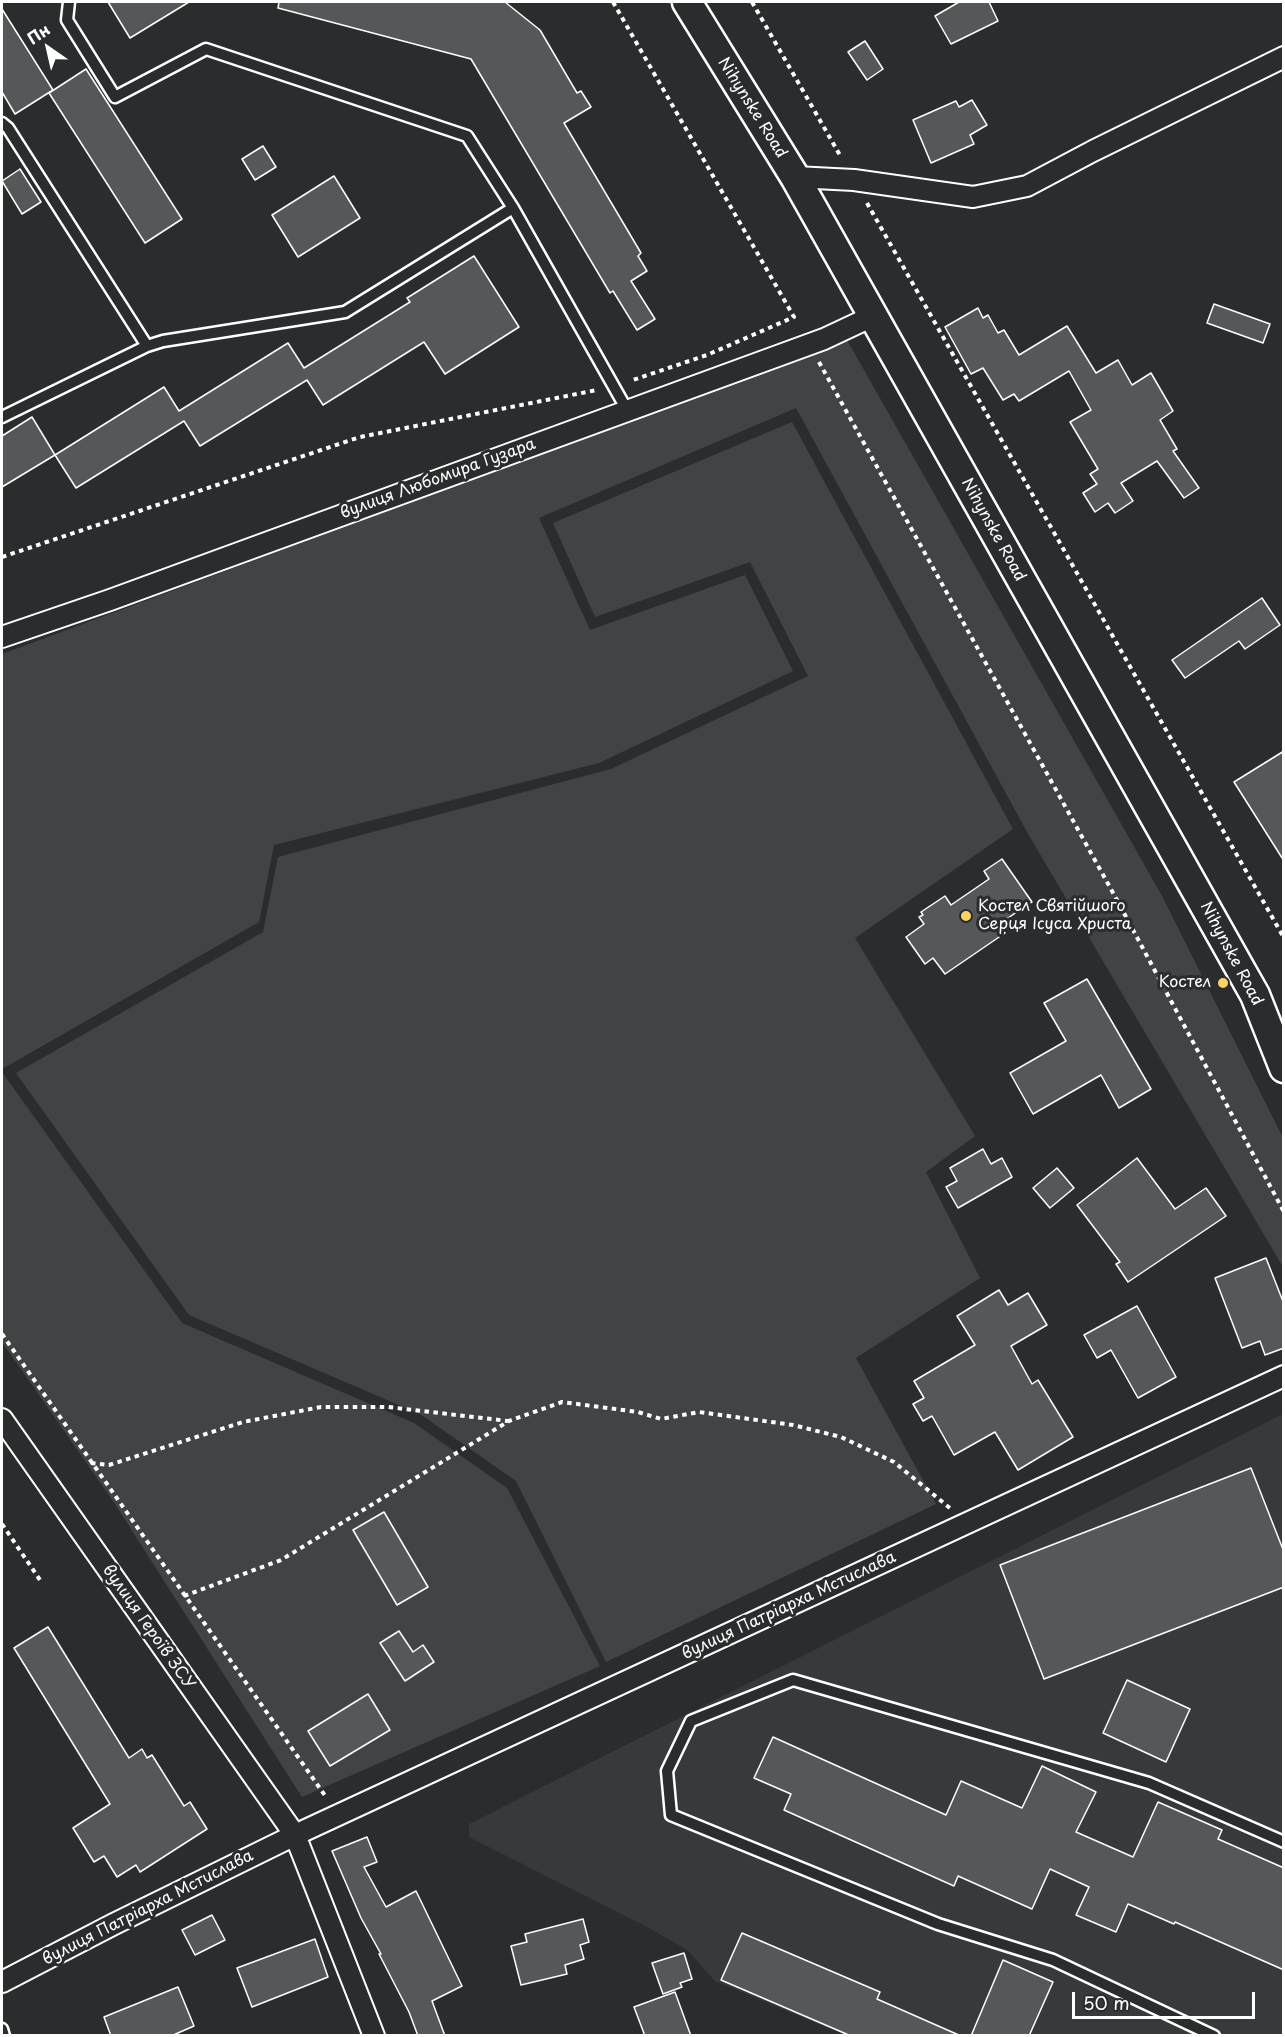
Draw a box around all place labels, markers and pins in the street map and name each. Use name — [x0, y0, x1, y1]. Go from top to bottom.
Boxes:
place label: Костел Святійшого Серця Ісуса Христа — [978, 897, 1132, 935]
marker: Костел Святійшого Серця Ісуса Христа — [959, 909, 973, 923]
place label: Костел — [1159, 973, 1211, 993]
marker: Костел — [1216, 976, 1230, 990]

